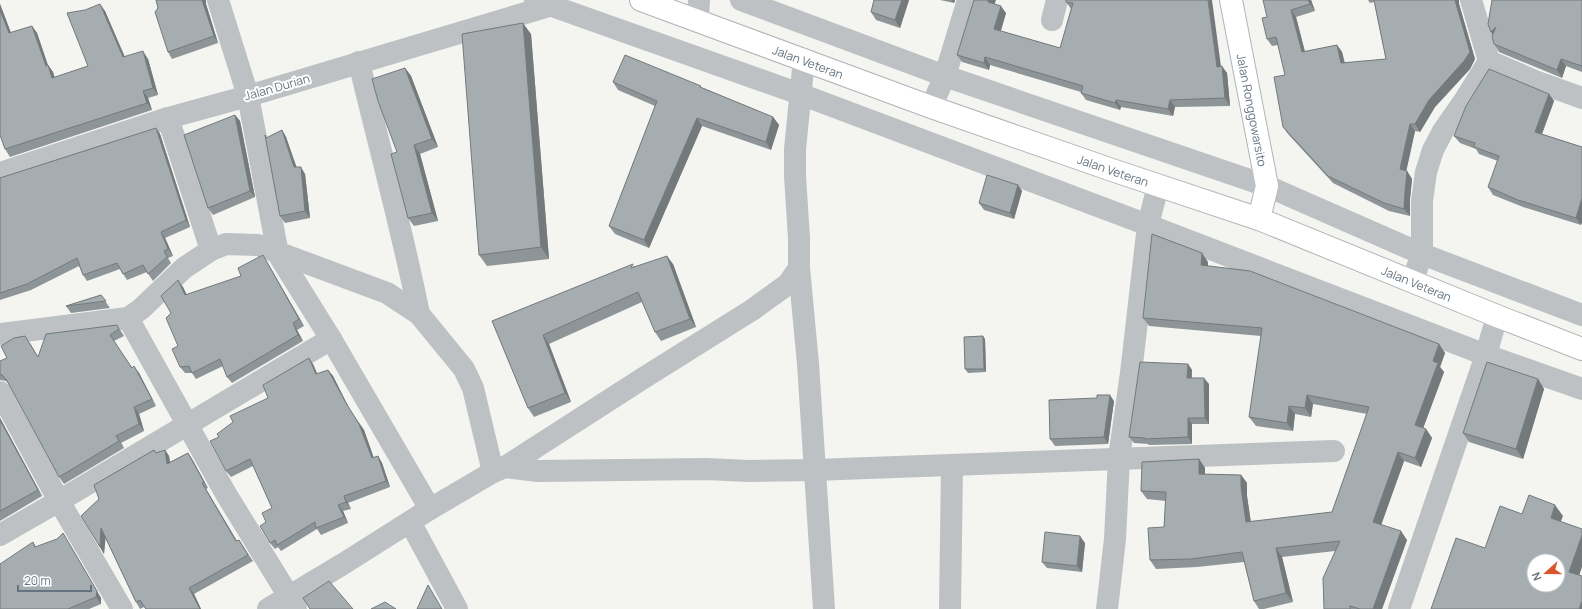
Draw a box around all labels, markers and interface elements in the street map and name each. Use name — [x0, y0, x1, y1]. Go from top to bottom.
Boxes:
street label: Jalan Veteran — [770, 41, 846, 82]
street label: Jalan Ronggowarsito — [1233, 52, 1272, 168]
street label: Jalan Durian — [242, 70, 312, 104]
street label: Jalan Veteran — [1075, 150, 1151, 190]
street label: Jalan Veteran — [1379, 261, 1454, 305]
north arrow — [1526, 553, 1566, 593]
scale bar — [18, 567, 91, 593]
text: N — [1528, 570, 1545, 583]
text: 20 m — [24, 572, 51, 589]

